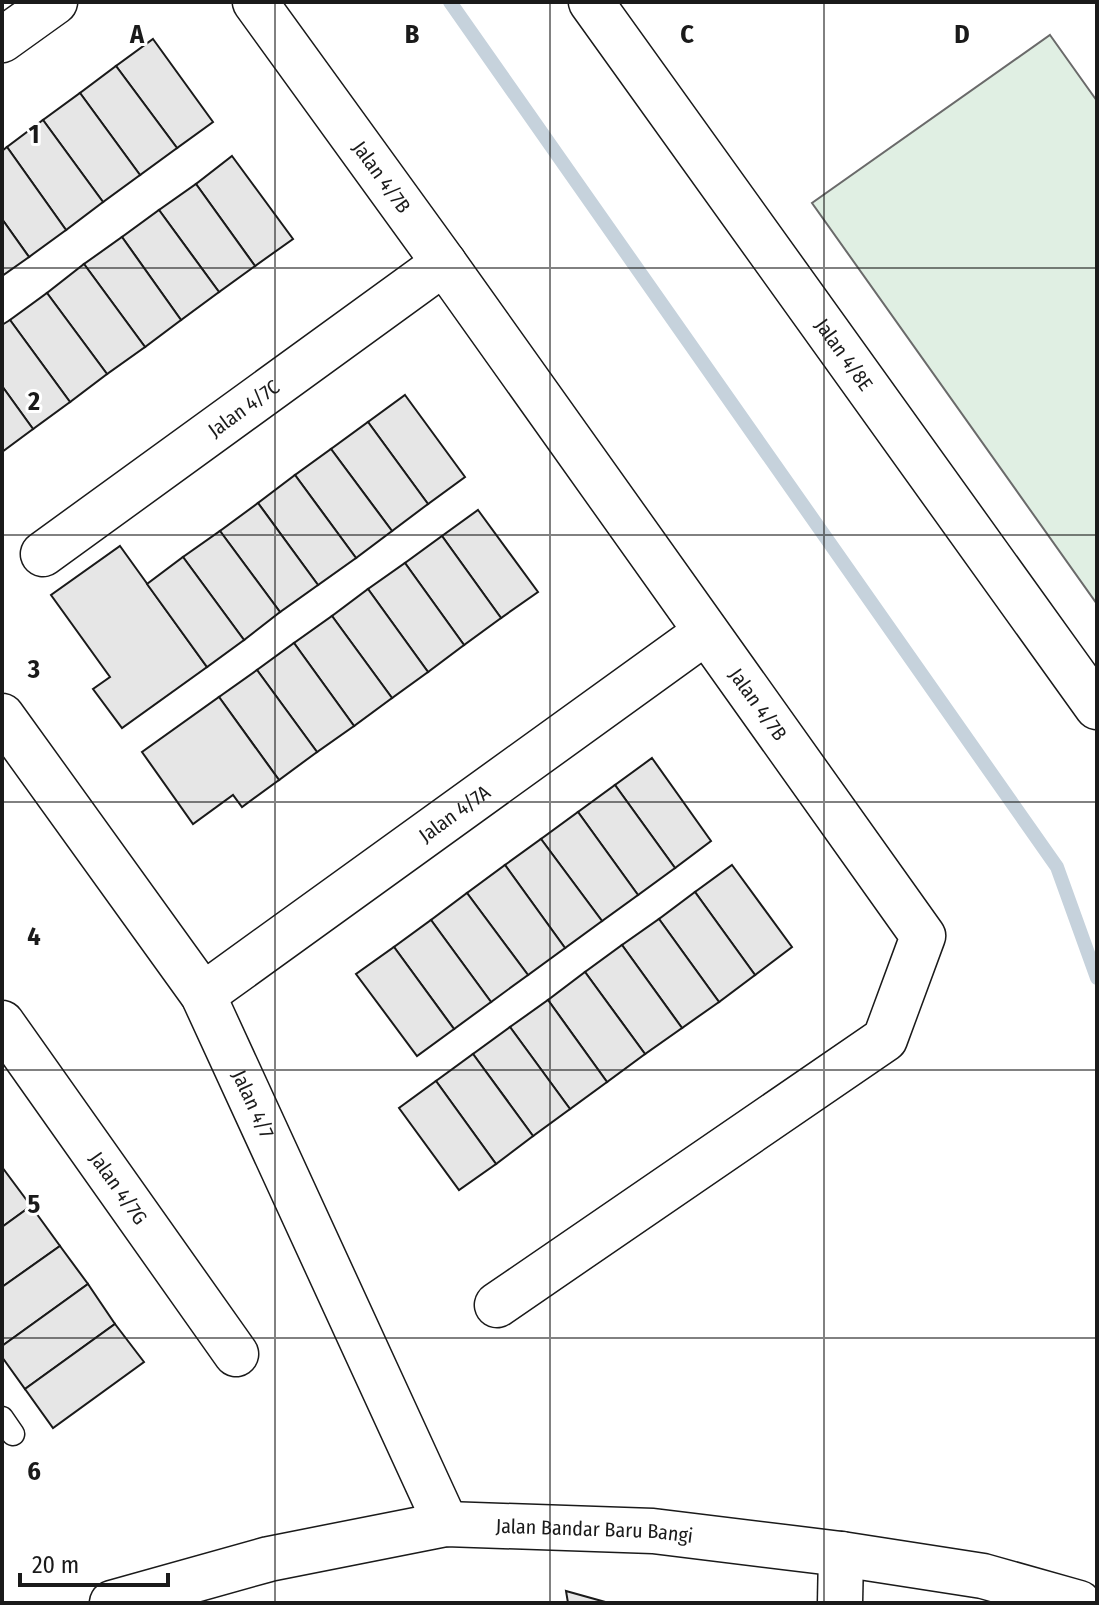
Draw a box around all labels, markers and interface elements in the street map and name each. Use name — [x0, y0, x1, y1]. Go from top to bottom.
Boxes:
text: A — [129, 19, 145, 50]
text: B — [405, 19, 420, 50]
text: C — [680, 19, 694, 50]
text: D — [954, 19, 970, 50]
text: 1 — [29, 119, 40, 150]
street label: Jalan 4/7B — [348, 136, 416, 218]
street label: Jalan 4/8E — [810, 314, 878, 395]
street label: Jalan 4/7C — [203, 375, 284, 442]
text: 2 — [27, 386, 40, 417]
text: 3 — [27, 654, 40, 685]
street label: Jalan 4/7B — [724, 664, 792, 745]
street label: Jalan 4/7A — [414, 780, 495, 847]
text: 4 — [27, 921, 41, 952]
street label: Jalan 4/7 — [227, 1066, 279, 1142]
street label: Jalan 4/7G — [85, 1147, 152, 1229]
text: 5 — [28, 1189, 41, 1220]
text: 6 — [27, 1456, 41, 1487]
street label: Jalan Bandar Baru Bangi — [495, 1514, 694, 1548]
scale bar — [20, 1537, 168, 1587]
text: 20 m — [32, 1551, 79, 1579]

